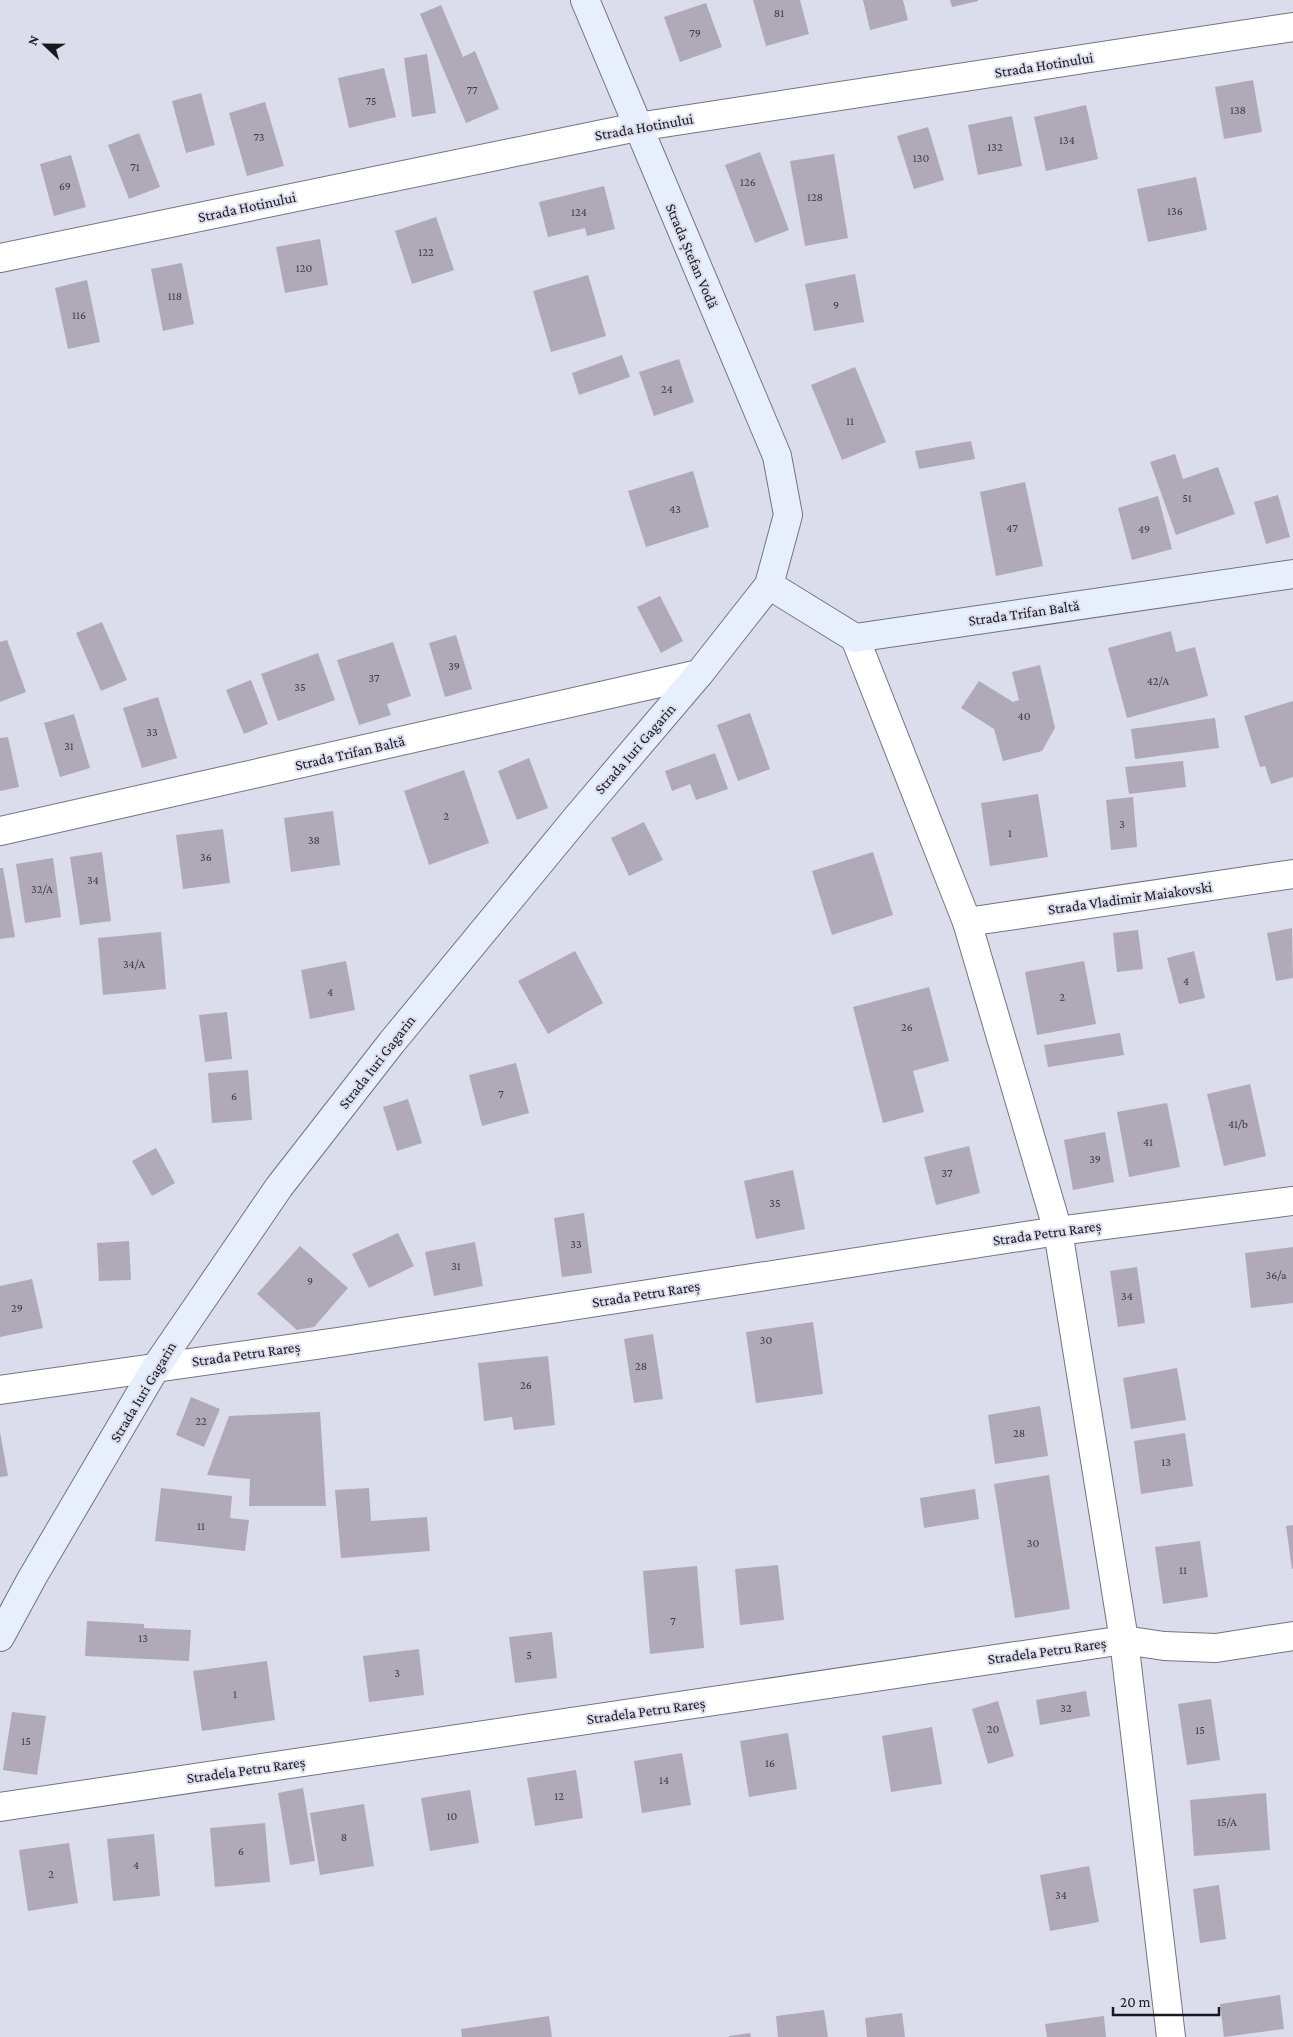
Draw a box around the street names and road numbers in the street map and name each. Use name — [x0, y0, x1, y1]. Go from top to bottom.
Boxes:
street label: Strada Hotinului — [994, 49, 1095, 81]
street label: Strada Hotinului — [594, 110, 695, 144]
street label: Strada Hotinului — [197, 189, 297, 225]
street label: Strada Ștefan Vodă — [661, 201, 721, 312]
street label: Strada Trifan Baltă — [967, 597, 1081, 629]
street label: Strada Iuri Gagarin — [592, 701, 679, 798]
street label: Strada Trifan Baltă — [294, 733, 407, 773]
street label: Strada Vladimir Maiakovski — [1047, 879, 1213, 917]
street label: Strada Iuri Gagarin — [336, 1012, 419, 1112]
street label: Strada Petru Rareș — [992, 1217, 1103, 1250]
street label: Strada Petru Rareș — [591, 1278, 702, 1312]
street label: Strada Petru Rareș — [191, 1338, 302, 1371]
street label: Strada Iuri Gagarin — [107, 1339, 180, 1446]
street label: Stradela Petru Rareș — [987, 1635, 1108, 1669]
street label: Stradela Petru Rareș — [586, 1695, 707, 1729]
street label: Stradela Petru Rareș — [186, 1754, 307, 1788]

